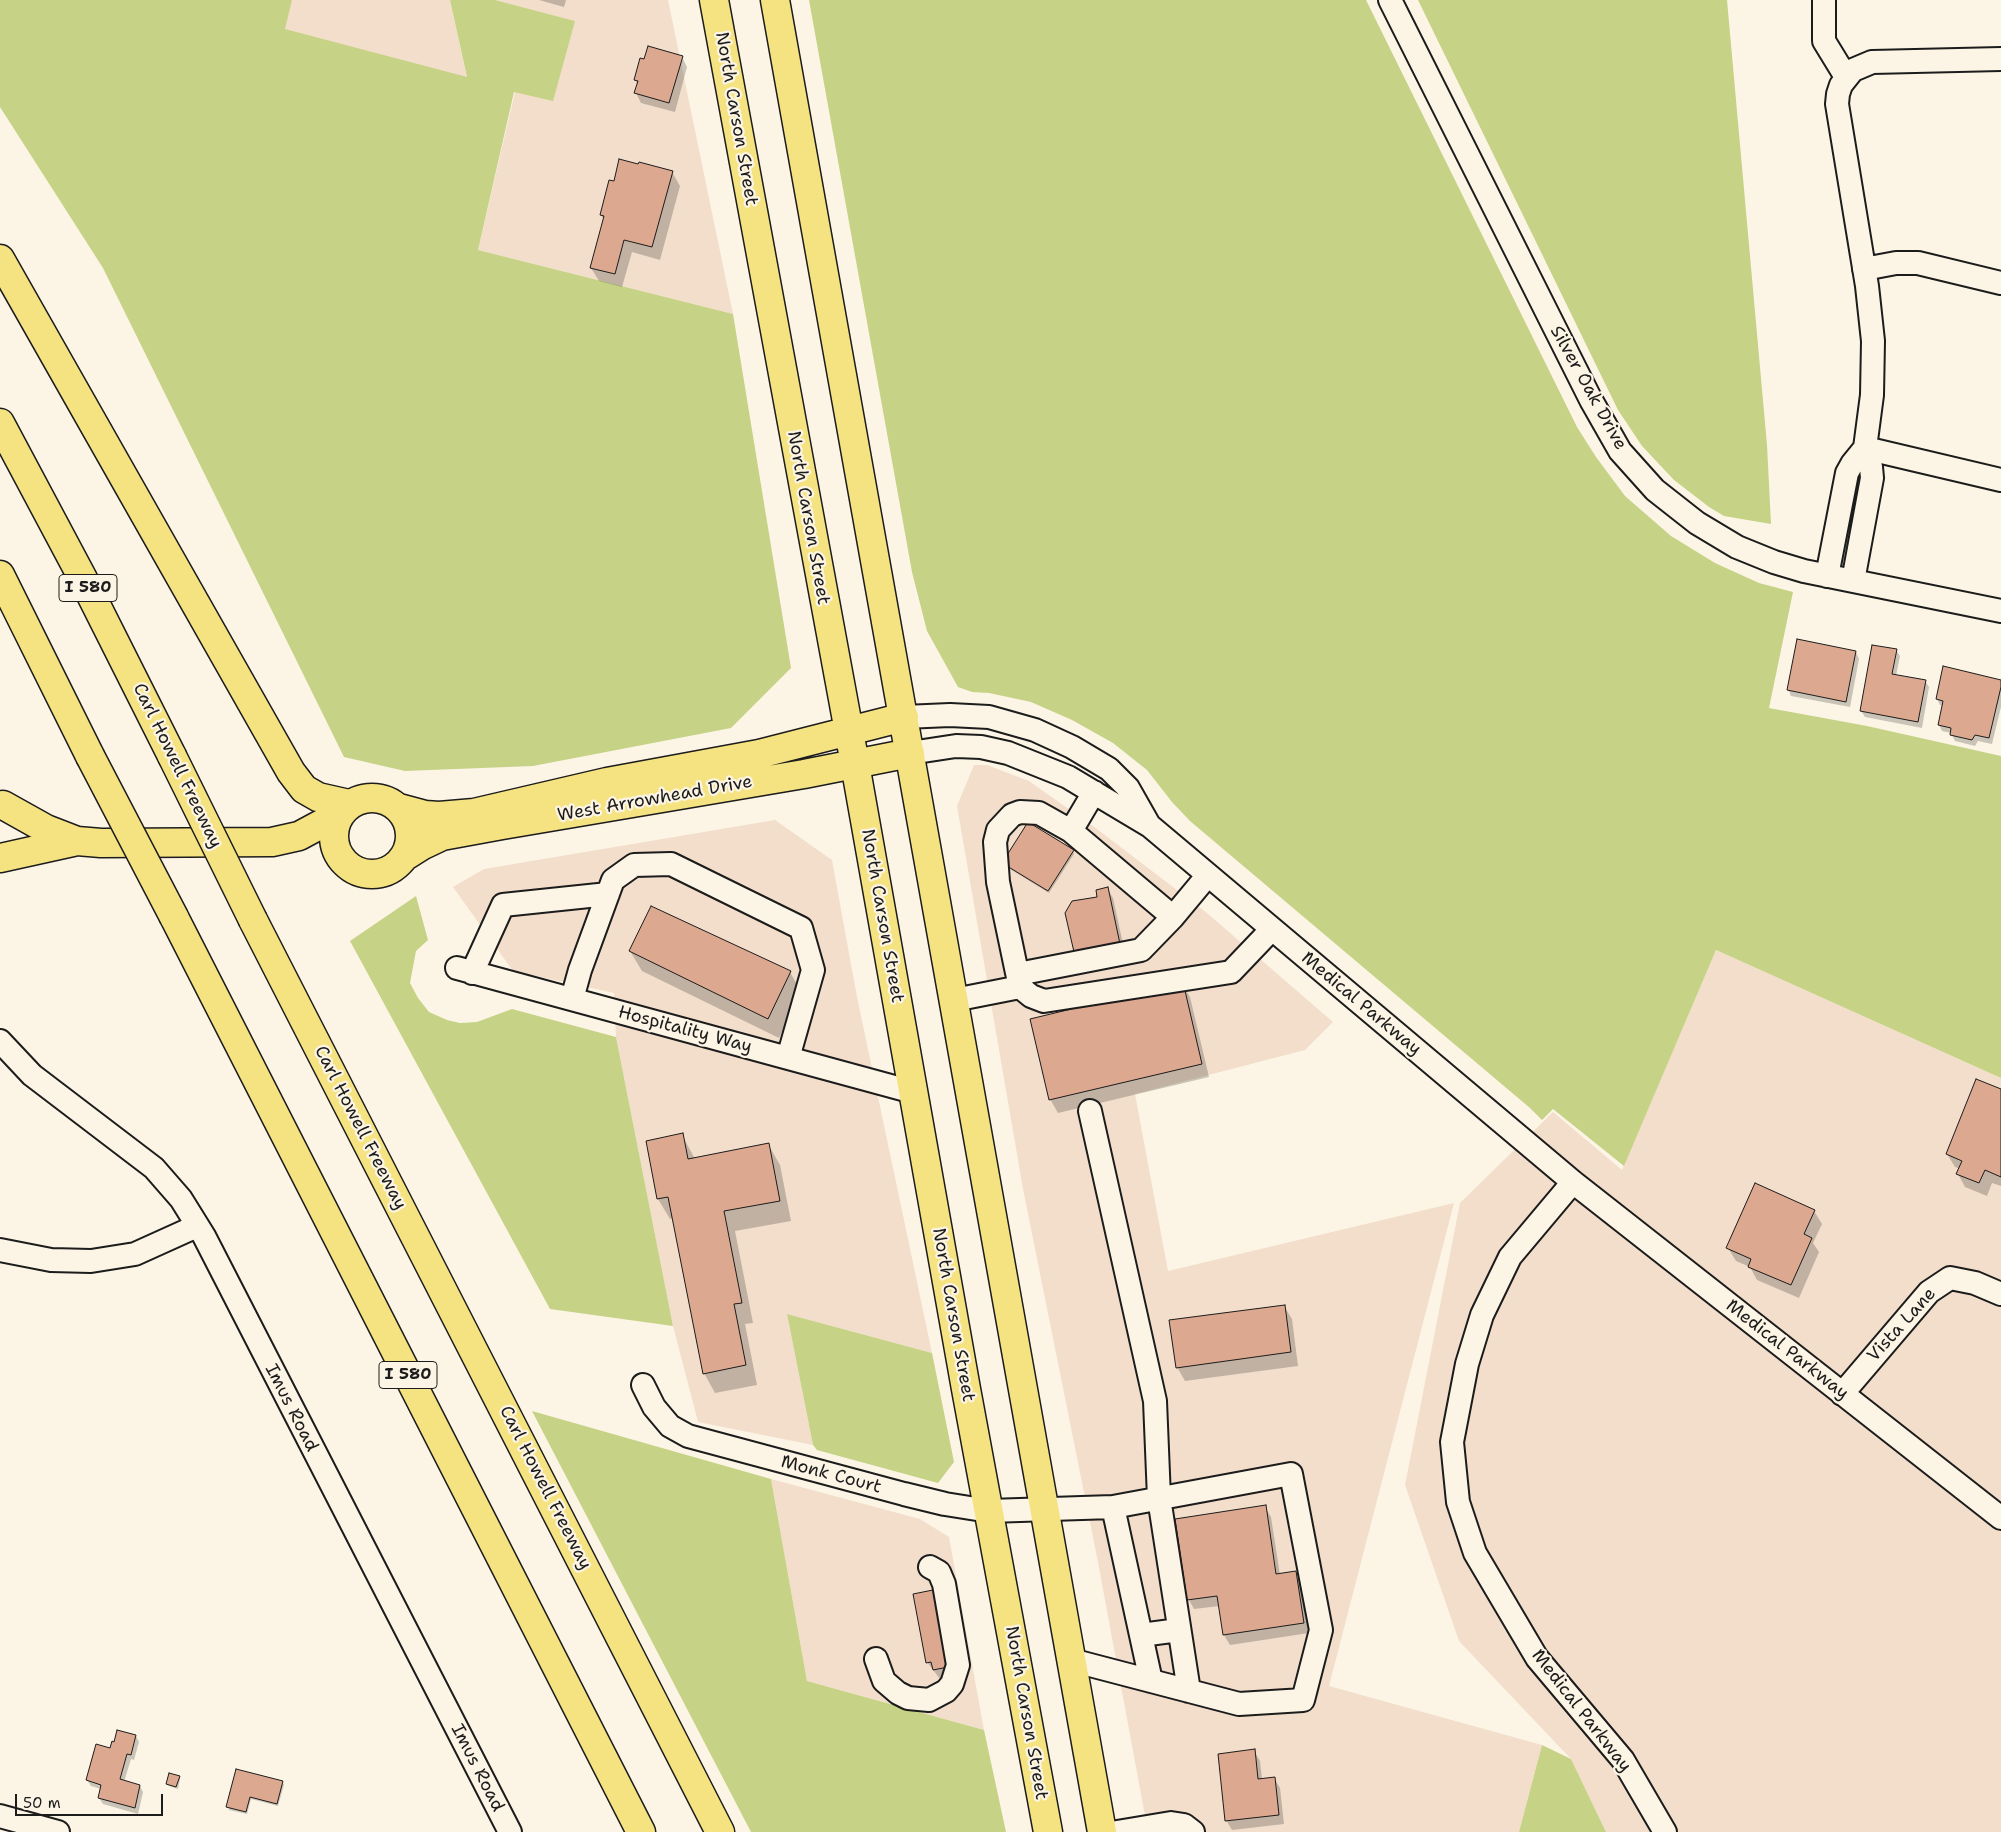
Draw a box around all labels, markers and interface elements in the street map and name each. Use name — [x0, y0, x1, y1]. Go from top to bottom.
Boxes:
street label: North Carson Street — [710, 30, 762, 208]
street label: Silver Oak Drive — [1545, 322, 1631, 454]
street label: North Carson Street — [782, 429, 834, 607]
road number: I 580 — [59, 574, 117, 602]
street label: Carl Howell Freeway — [128, 680, 226, 852]
street label: West Arrowhead Drive — [556, 771, 754, 827]
street label: North Carson Street — [856, 827, 908, 1005]
street label: Medical Parkway — [1297, 948, 1425, 1060]
street label: Hospitality Way — [616, 1002, 754, 1058]
street label: Carl Howell Freeway — [309, 1043, 411, 1213]
street label: North Carson Street — [927, 1226, 979, 1404]
street label: Vista Lane — [1863, 1284, 1941, 1366]
street label: Medical Parkway — [1721, 1295, 1853, 1405]
street label: Imus Road — [260, 1361, 322, 1455]
road number: I 580 — [379, 1362, 437, 1388]
street label: Carl Howell Freeway — [494, 1403, 596, 1573]
street label: Monk Court — [778, 1451, 884, 1499]
street label: North Carson Street — [1000, 1624, 1052, 1802]
street label: Medical Parkway — [1526, 1645, 1636, 1777]
street label: Imus Road — [446, 1721, 508, 1815]
scale bar — [18, 1784, 165, 1816]
text: 50 m — [23, 1793, 61, 1813]

